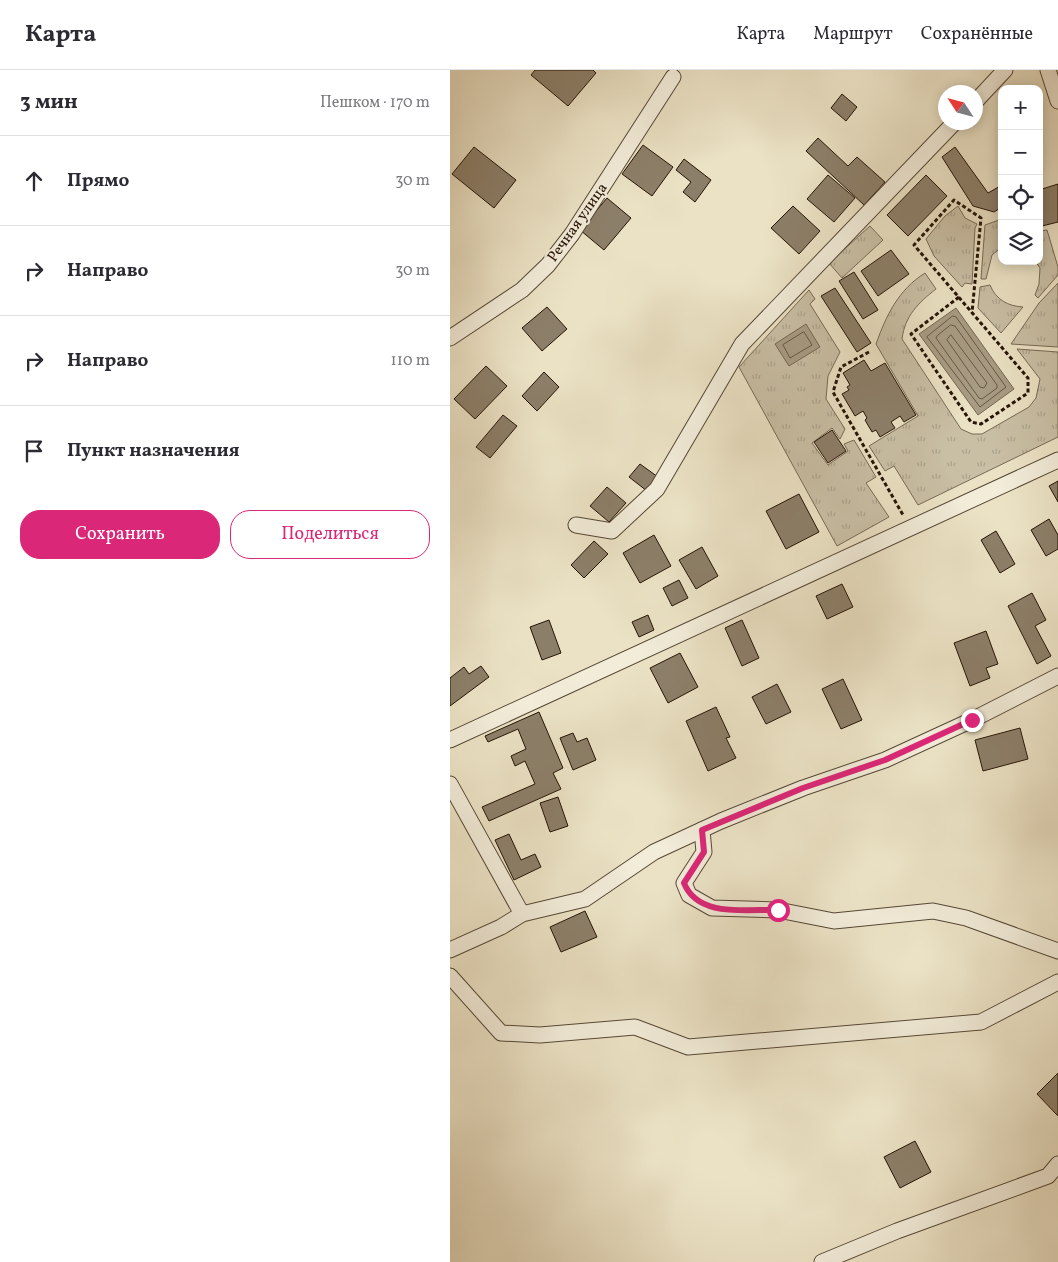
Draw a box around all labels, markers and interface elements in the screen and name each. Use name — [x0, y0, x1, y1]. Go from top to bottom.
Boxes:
text: Карта — [25, 18, 96, 52]
text: Карта — [736, 22, 785, 47]
text: Маршрут — [813, 22, 893, 47]
text: Сохранённые — [921, 22, 1033, 47]
north arrow — [938, 85, 983, 130]
map controls — [998, 85, 1043, 265]
button: + — [998, 85, 1043, 130]
text: 3 мин — [20, 88, 78, 117]
text: Пешком · 170 m — [320, 92, 430, 114]
button: − — [998, 130, 1043, 175]
icon: ahead — [20, 167, 48, 195]
text: Прямо — [67, 168, 129, 194]
text: 30 m — [395, 170, 430, 192]
button: locate — [998, 175, 1043, 220]
street label: Речная улица — [543, 179, 613, 267]
button: layers — [998, 220, 1043, 265]
icon: right — [20, 257, 48, 285]
text: Направо — [67, 258, 149, 284]
text: 30 m — [395, 260, 430, 282]
icon: right — [20, 347, 48, 375]
text: Направо — [67, 348, 149, 374]
text: 110 m — [391, 350, 430, 372]
icon: arrive — [20, 437, 48, 465]
text: Пункт назначения — [67, 438, 240, 464]
button: Сохранить — [20, 510, 220, 559]
button: Поделиться — [230, 510, 430, 559]
route end — [961, 709, 984, 732]
route start — [767, 899, 790, 922]

